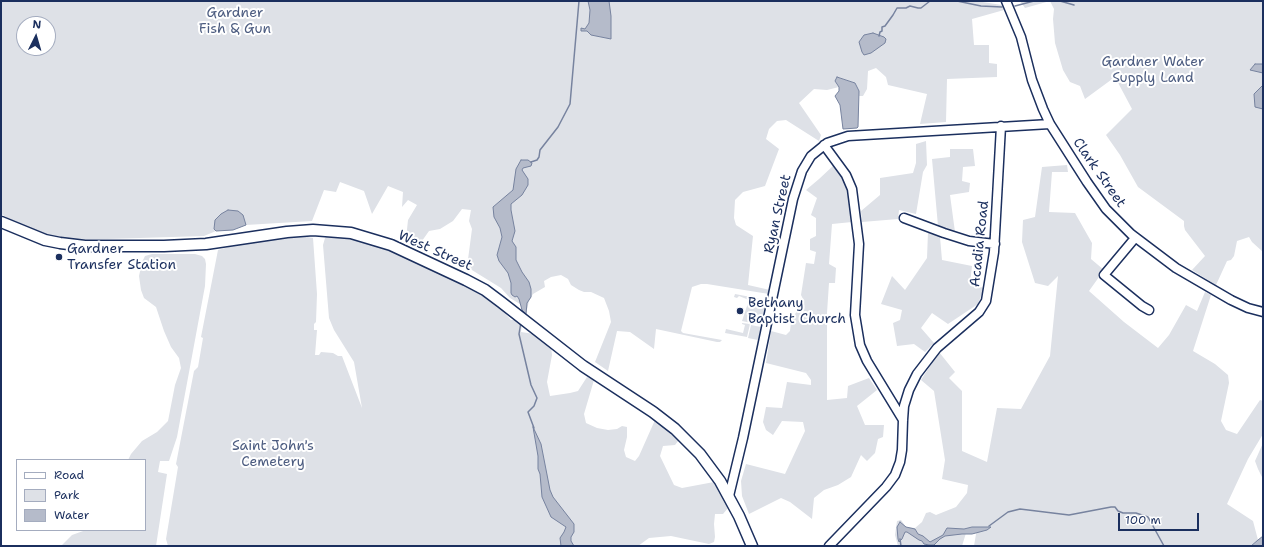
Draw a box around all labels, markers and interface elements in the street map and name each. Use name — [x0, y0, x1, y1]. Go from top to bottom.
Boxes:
park label: Gardner Fish & Gun — [199, 5, 271, 38]
north arrow — [16, 16, 56, 56]
text: N — [32, 17, 42, 32]
park label: Gardner Water Supply Land — [1102, 54, 1204, 86]
street label: Clark Street — [1069, 135, 1129, 211]
street label: Ryan Street — [761, 173, 795, 255]
street label: Acadia Road — [967, 200, 993, 288]
street label: West Street — [395, 227, 475, 275]
place label: Gardner Transfer Station — [67, 241, 176, 274]
marker: Gardner Transfer Station — [54, 252, 64, 262]
place label: Bethany Baptist Church — [748, 295, 846, 328]
marker: Bethany Baptist Church — [735, 306, 745, 316]
park label: Saint John's Cemetery — [232, 438, 314, 470]
legend — [16, 459, 146, 531]
text: Road — [54, 467, 84, 483]
text: Park — [54, 487, 80, 503]
scale bar — [1120, 505, 1201, 531]
text: Water — [54, 507, 89, 523]
text: 100 m — [1125, 512, 1161, 528]

